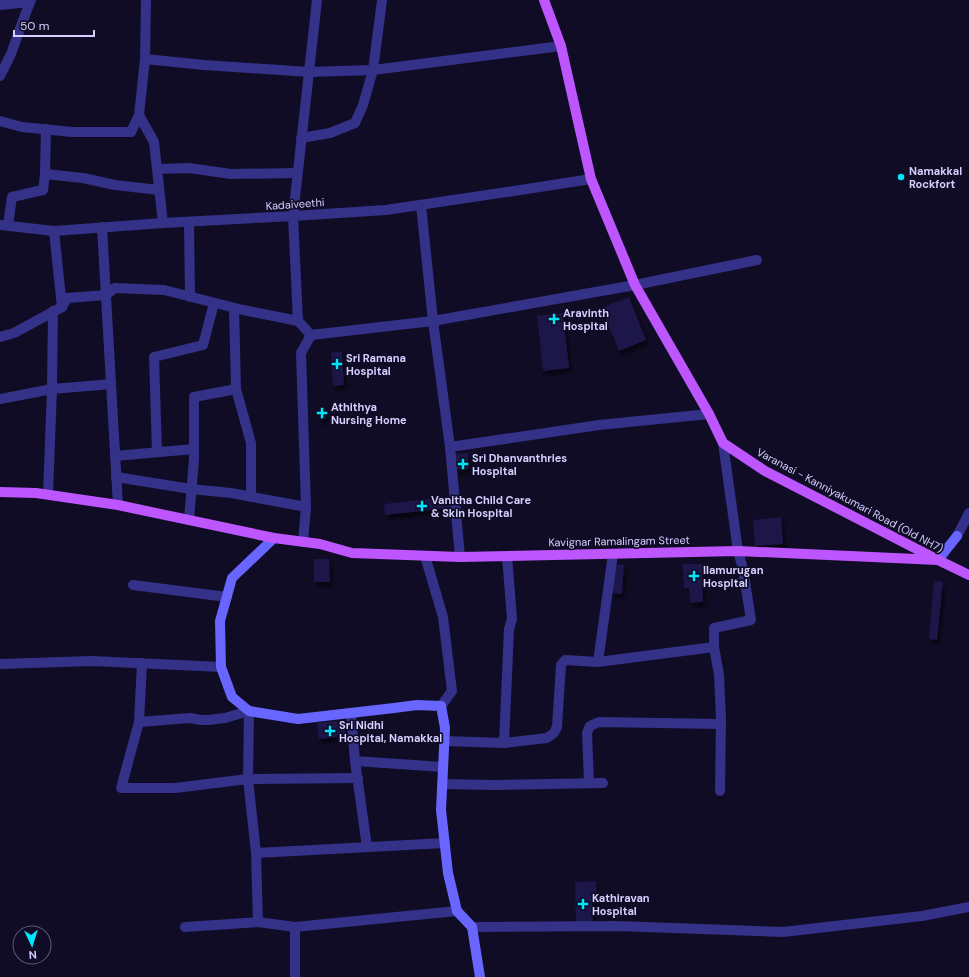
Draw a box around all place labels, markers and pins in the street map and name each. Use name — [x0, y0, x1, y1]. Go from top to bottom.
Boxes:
place label: Namakkal Rockfort — [909, 164, 962, 191]
marker: Namakkal Rockfort — [896, 172, 906, 182]
place label: Aravinth Hospital — [563, 306, 609, 333]
marker: Aravinth Hospital — [548, 313, 560, 325]
place label: Sri Ramana Hospital — [346, 351, 406, 378]
marker: Sri Ramana Hospital — [331, 358, 343, 370]
place label: Athithya Nursing Home — [331, 400, 407, 427]
marker: Athithya Nursing Home — [316, 407, 328, 419]
place label: Sri Dhanvanthries Hospital — [472, 451, 567, 478]
marker: Sri Dhanvanthries Hospital — [457, 458, 469, 470]
place label: Vanitha Child Care & Skin Hospital — [431, 493, 532, 520]
marker: Vanitha Child Care & Skin Hospital — [416, 500, 428, 512]
place label: Ilamurugan Hospital — [703, 563, 764, 590]
marker: Ilamurugan Hospital — [688, 570, 700, 582]
place label: Sri Nidhi Hospital, Namakkal — [339, 718, 442, 745]
marker: Sri Nidhi Hospital, Namakkal — [324, 725, 336, 737]
place label: Kathiravan Hospital — [592, 891, 650, 918]
marker: Kathiravan Hospital — [577, 898, 589, 910]

